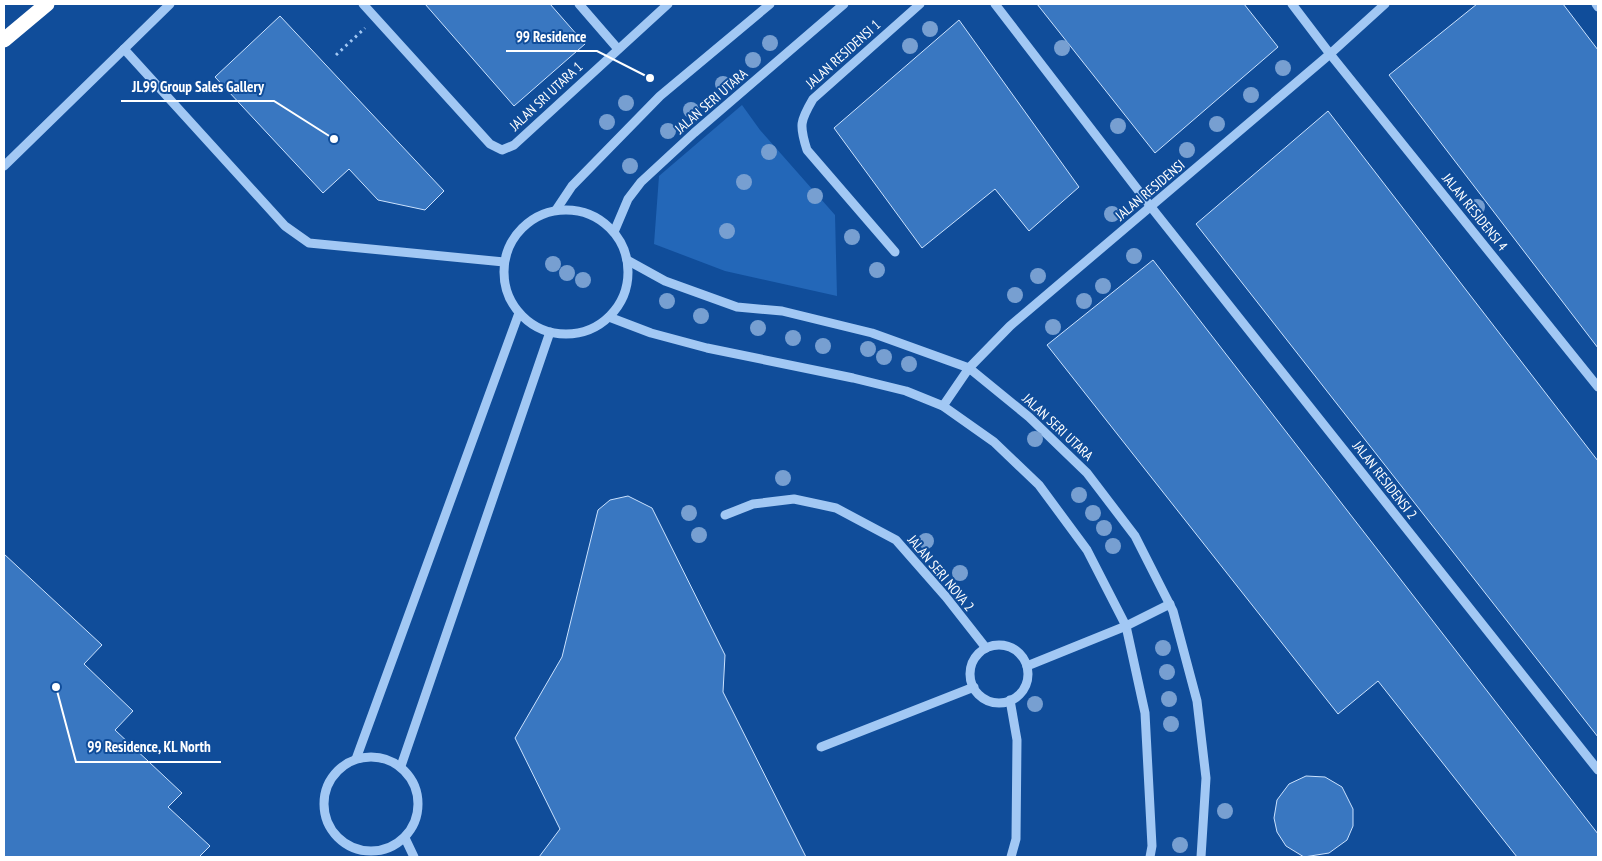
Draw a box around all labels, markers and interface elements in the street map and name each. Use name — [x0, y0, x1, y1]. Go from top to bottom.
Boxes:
street label: JALAN RESIDENSI 1 — [801, 16, 884, 93]
callout: 99 Residence — [506, 21, 597, 51]
text: 99 Residence — [516, 27, 586, 46]
street label: JALAN SRI UTARA 1 — [505, 58, 586, 135]
street label: JALAN SERI UTARA — [670, 64, 751, 138]
callout: JL99 Group Sales Gallery — [121, 71, 274, 101]
text: JL99 Group Sales Gallery — [131, 77, 265, 96]
street label: JALAN RESIDENSI — [1111, 156, 1188, 225]
street label: JALAN RESIDENSI 4 — [1438, 169, 1512, 255]
street label: JALAN SERI UTARA — [1018, 389, 1097, 465]
street label: JALAN RESIDENSI 2 — [1348, 436, 1421, 523]
street label: JALAN SERI NOVA 2 — [903, 530, 978, 615]
callout: 99 Residence, KL North — [76, 732, 221, 762]
text: 99 Residence, KL North — [87, 737, 211, 756]

